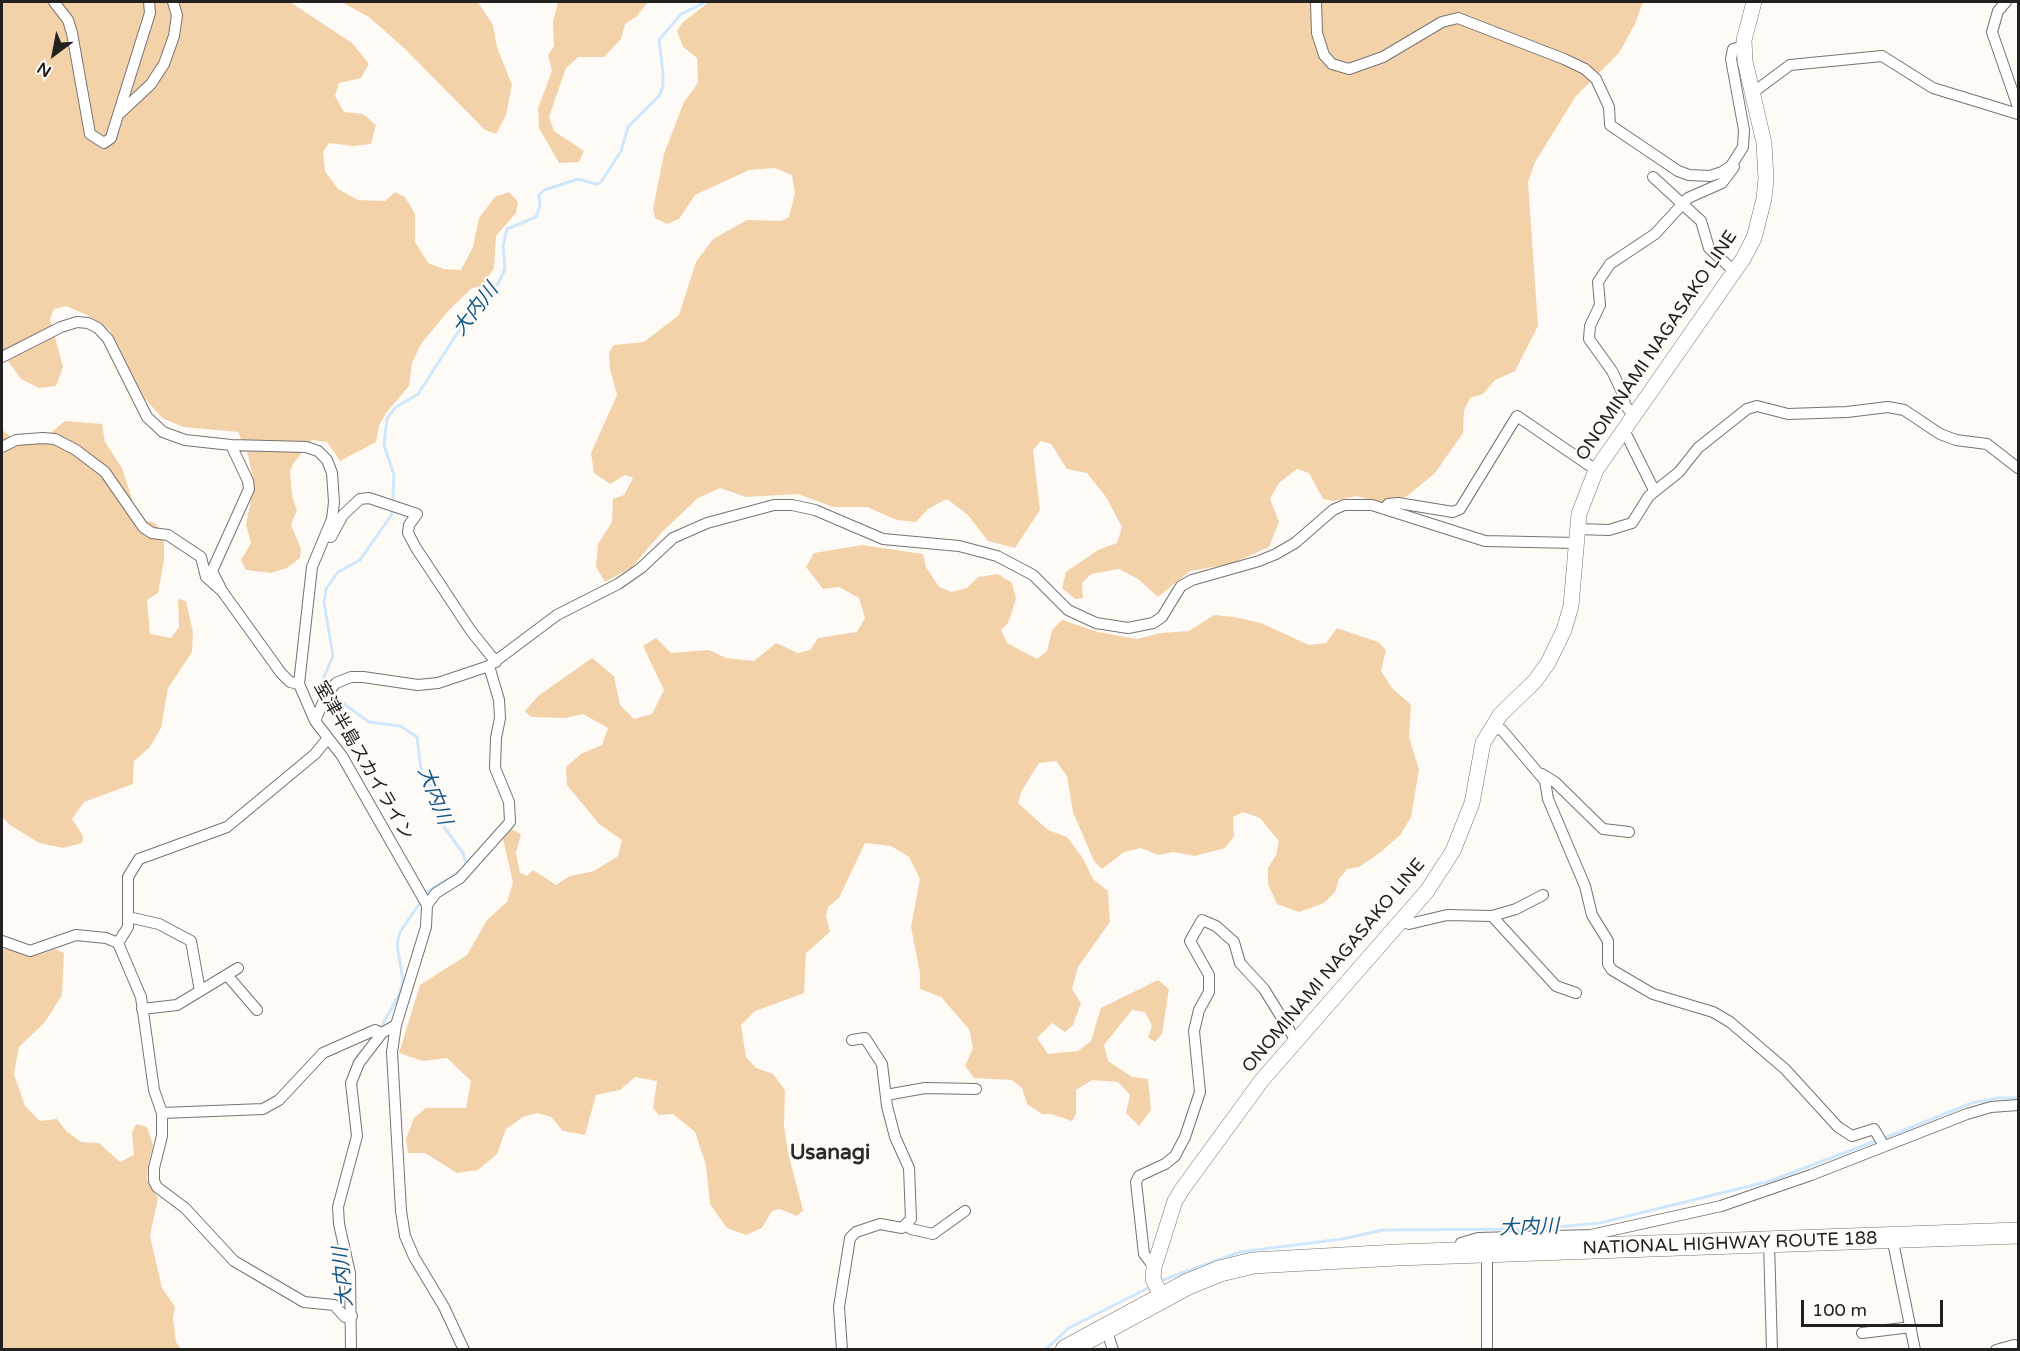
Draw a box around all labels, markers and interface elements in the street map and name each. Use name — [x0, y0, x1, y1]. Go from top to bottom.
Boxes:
north arrow — [24, 24, 84, 84]
text: N — [34, 57, 55, 81]
street label: ONOMINAMI NAGASAKO LINE — [1572, 227, 1742, 465]
water label: 大内川 — [448, 279, 504, 341]
street label: 室津半島スカイライン — [309, 678, 417, 844]
water label: 大内川 — [412, 764, 456, 828]
street label: ONOMINAMI NAGASAKO LINE — [1238, 855, 1430, 1077]
district label: Usanagi — [790, 1140, 870, 1166]
water label: 大内川 — [1499, 1215, 1559, 1241]
street label: NATIONAL HIGHWAY ROUTE 188 — [1582, 1228, 1878, 1260]
water label: 大内川 — [329, 1246, 359, 1308]
scale bar — [1804, 1288, 1946, 1326]
text: 100 m — [1812, 1299, 1867, 1321]

